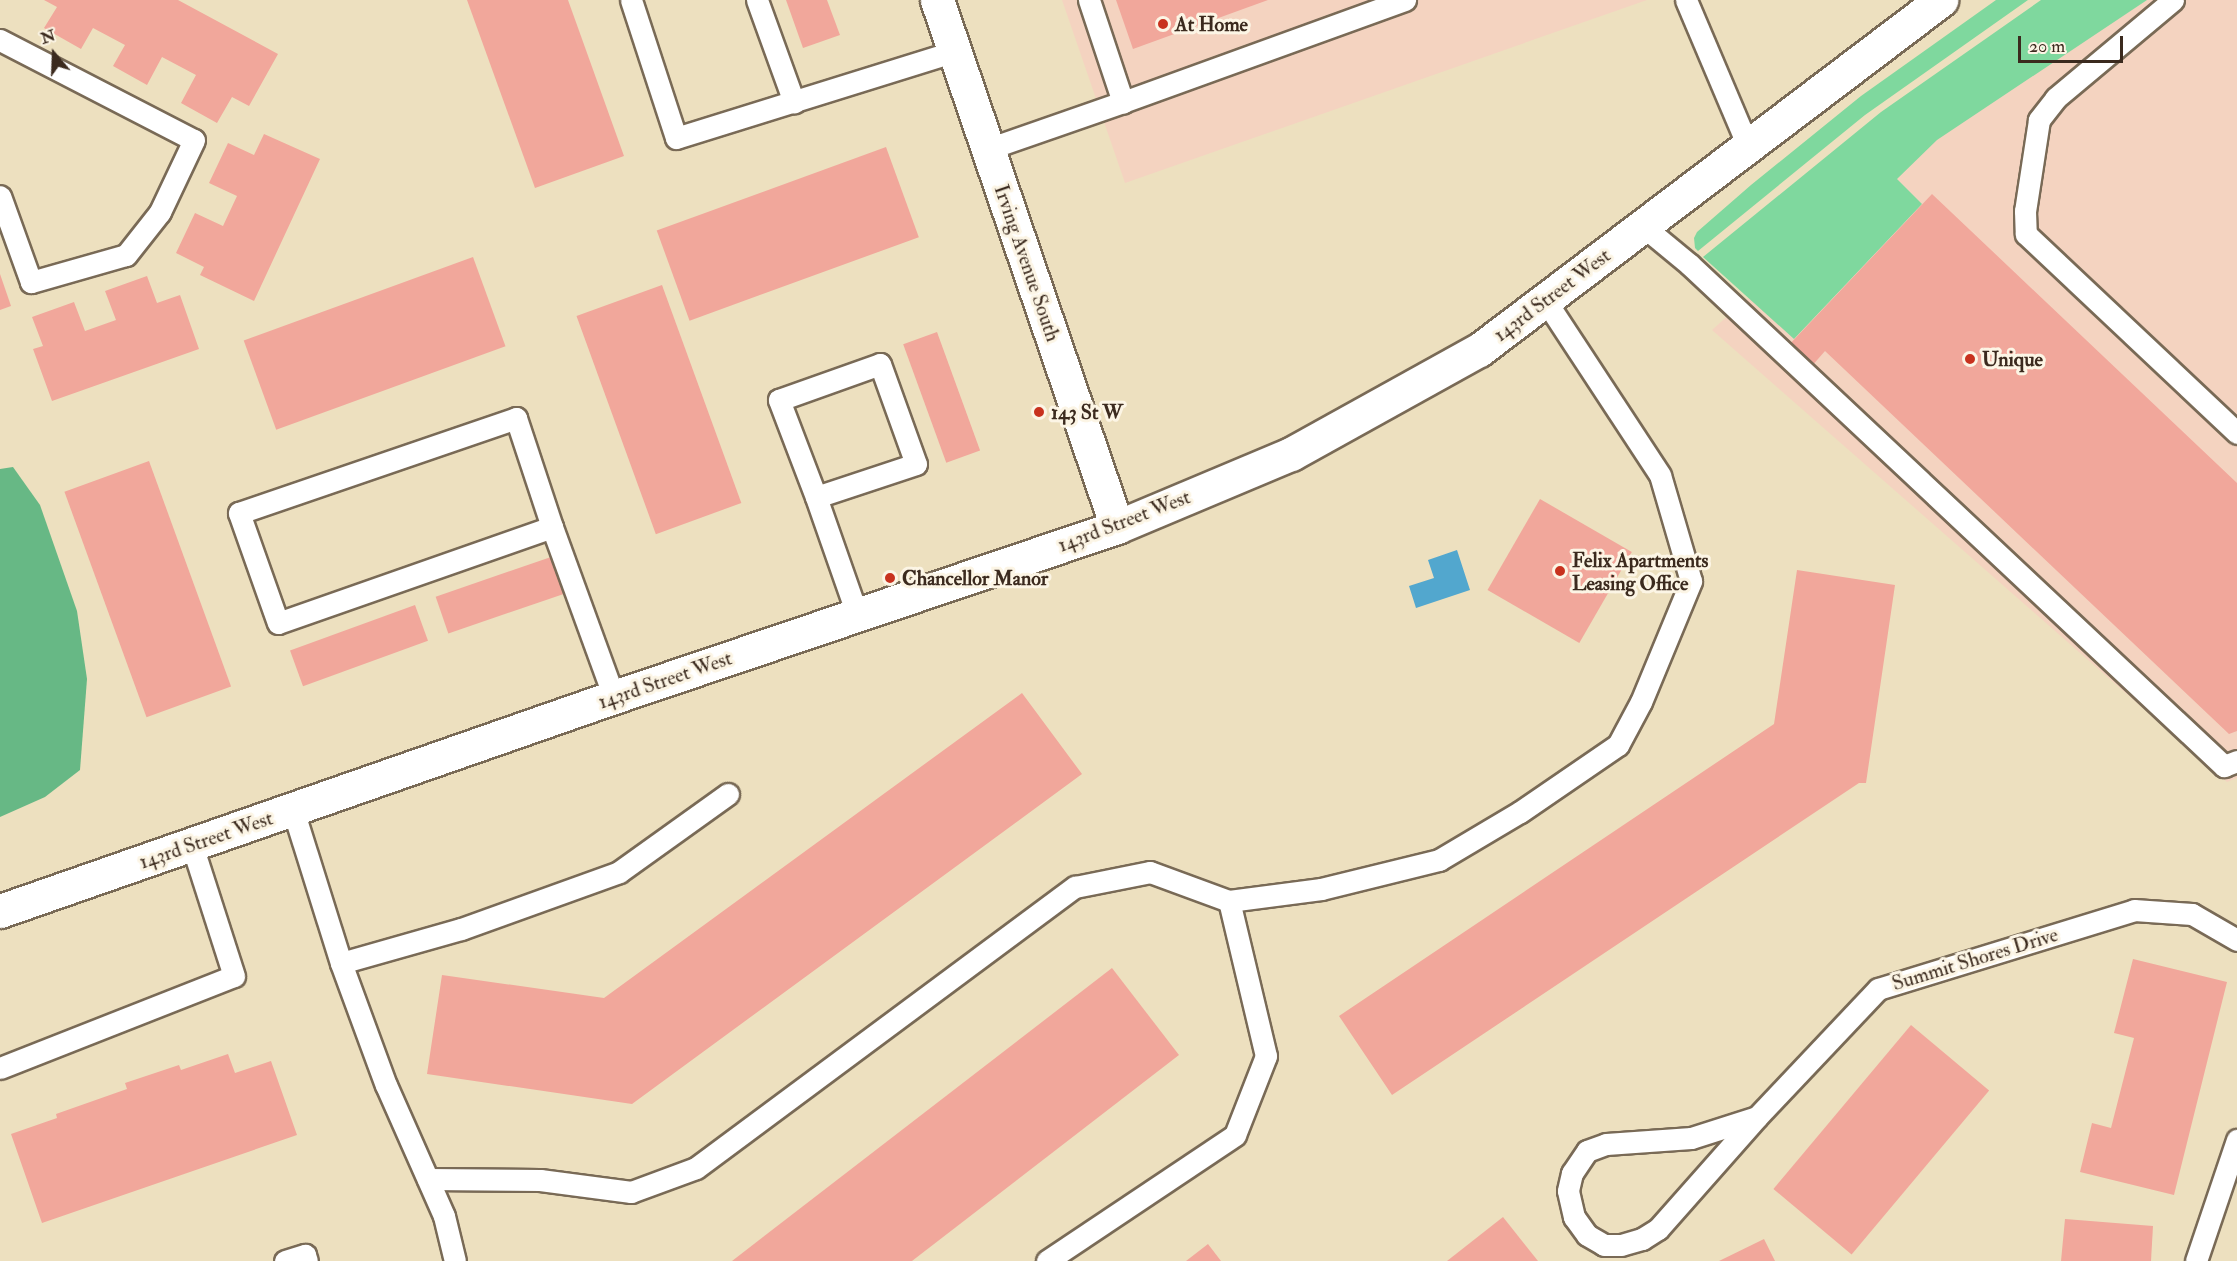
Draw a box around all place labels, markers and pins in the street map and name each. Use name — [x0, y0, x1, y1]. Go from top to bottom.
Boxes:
place label: At Home — [1175, 12, 1248, 36]
marker: At Home — [1156, 17, 1170, 31]
place label: Unique — [1982, 347, 2043, 371]
marker: Unique — [1963, 352, 1977, 366]
place label: 143 St W — [1051, 400, 1123, 424]
marker: 143 St W — [1032, 405, 1046, 419]
place label: Felix Apartments Leasing Office — [1572, 548, 1708, 595]
marker: Felix Apartments Leasing Office — [1553, 564, 1567, 578]
place label: Chancellor Manor — [902, 566, 1048, 590]
marker: Chancellor Manor — [883, 571, 897, 585]

